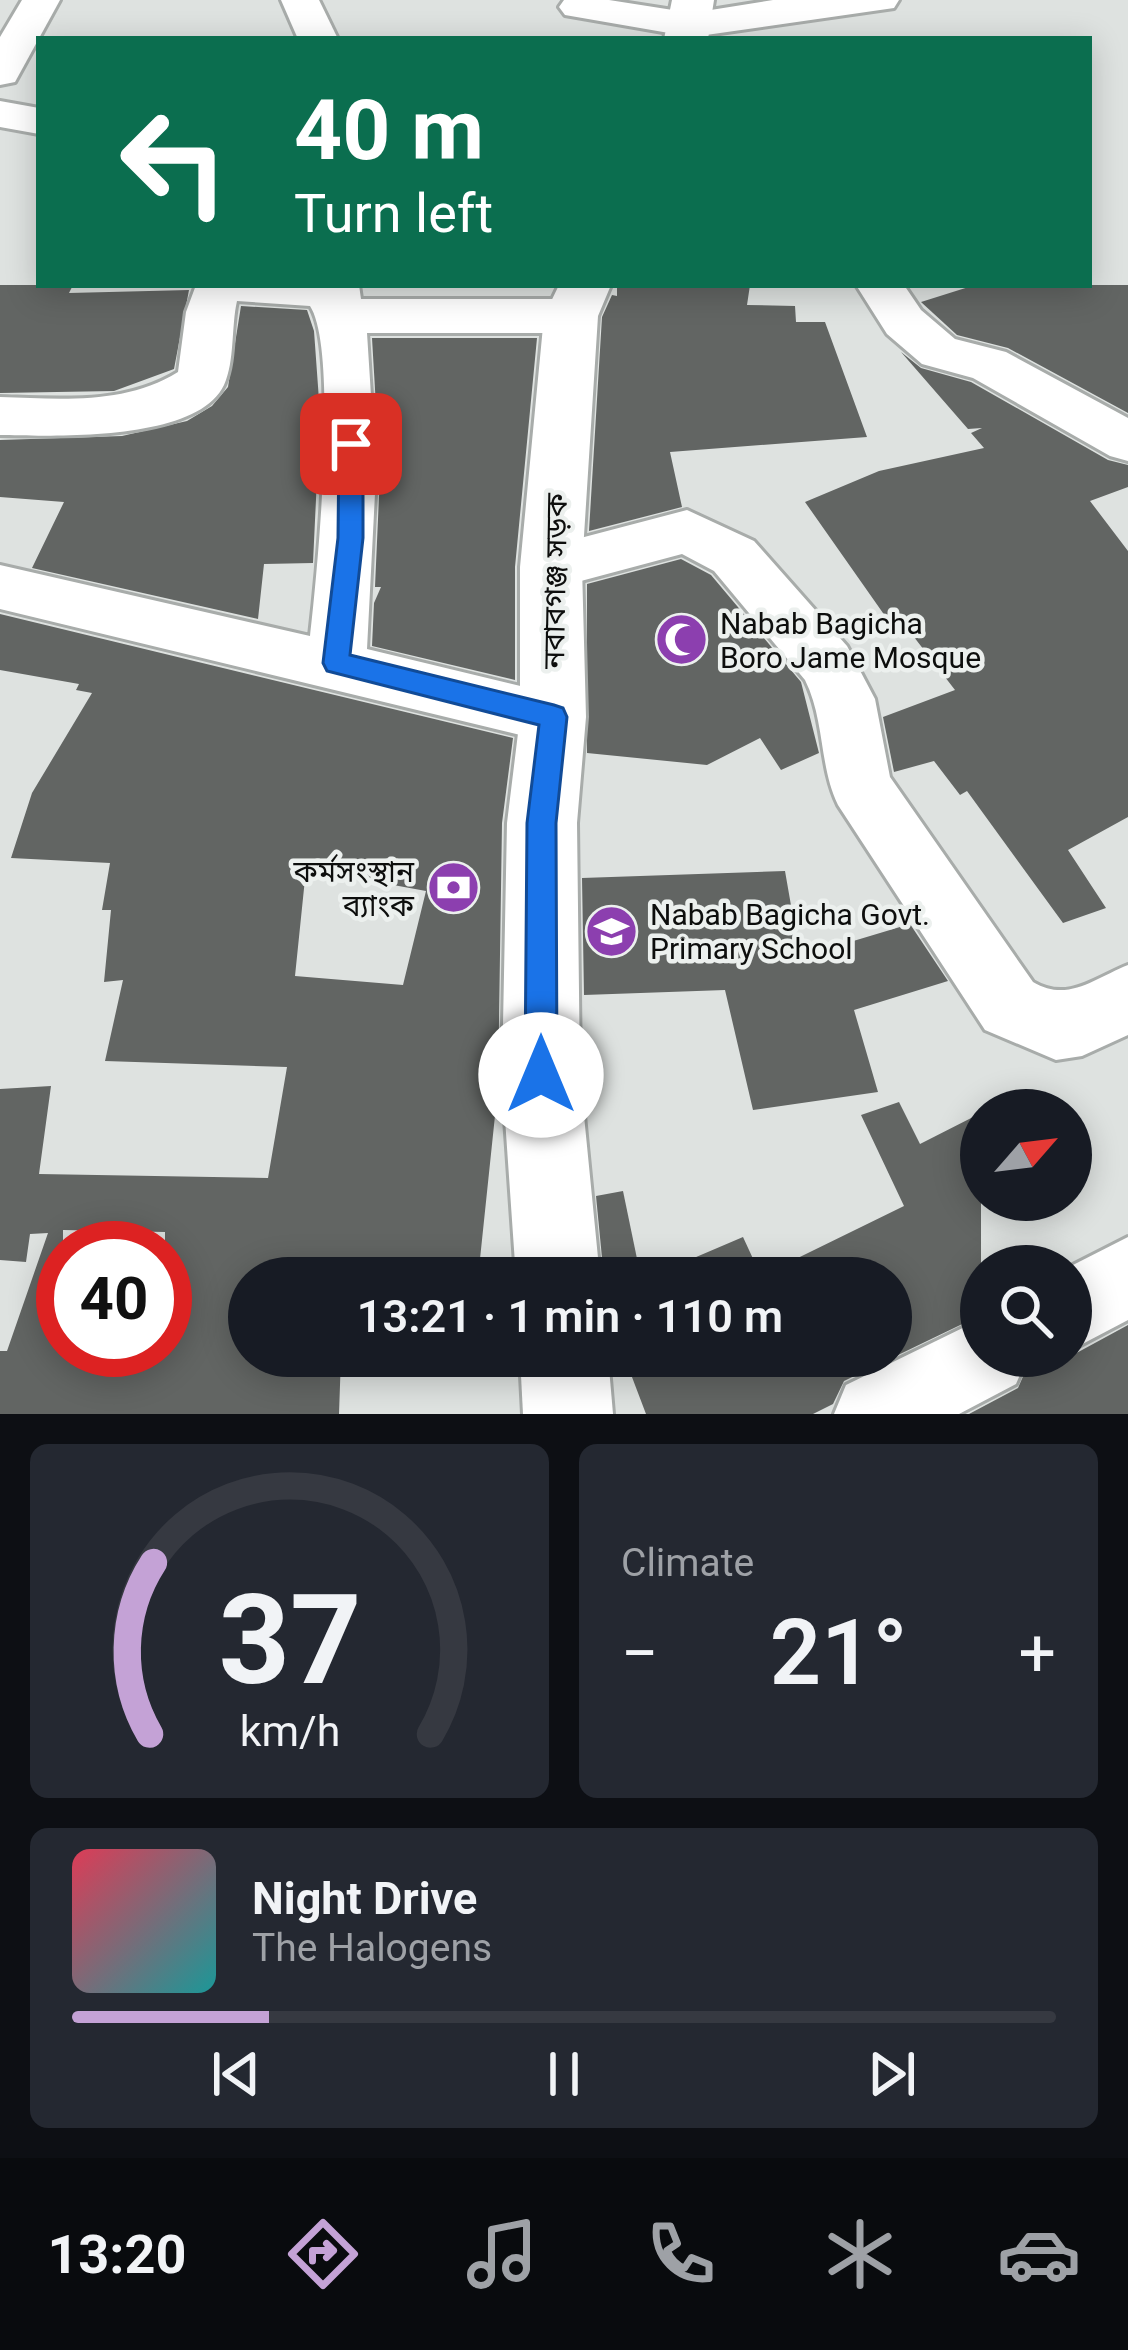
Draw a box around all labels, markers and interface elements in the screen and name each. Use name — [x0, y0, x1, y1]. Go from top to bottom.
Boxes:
text: 40 m — [294, 81, 484, 180]
icon: left — [96, 84, 252, 240]
text: Turn left — [294, 182, 493, 245]
pin — [300, 393, 402, 495]
icon: arrive — [318, 411, 384, 477]
street label: নবাবগঞ্জ সড়ক — [536, 492, 574, 670]
place label: Nabab Bagicha Boro Jame Mosque — [720, 606, 981, 675]
mosque icon: Nabab Bagicha Boro Jame Mosque — [653, 612, 709, 668]
place label: কর্মসংস্থান ব্যাংক — [293, 853, 415, 923]
bank icon: কর্মসংস্থান ব্যাংক — [425, 860, 481, 916]
place label: Nabab Bagicha Govt. Primary School — [650, 897, 930, 966]
school or university icon: Nabab Bagicha Govt. Primary School — [583, 903, 639, 959]
position arrow — [478, 1012, 604, 1138]
north arrow — [960, 1089, 1092, 1221]
map controls — [960, 1089, 1092, 1377]
speed limit sign: 40 — [36, 1221, 192, 1377]
button: search — [960, 1245, 1092, 1377]
text: 13:21 · 1 min · 110 m — [357, 1290, 783, 1343]
text: Climate — [621, 1540, 754, 1586]
text: 37 — [218, 1567, 361, 1713]
text: 21° — [770, 1601, 907, 1706]
text: − — [621, 1615, 659, 1692]
text: + — [1019, 1615, 1056, 1692]
text: km/h — [239, 1706, 340, 1756]
text: Night Drive — [252, 1872, 477, 1925]
text: The Halogens — [252, 1925, 492, 1971]
icon: previous — [203, 2041, 269, 2107]
icon: pause — [531, 2041, 597, 2107]
icon: next — [859, 2041, 925, 2107]
icon: directions — [281, 2212, 365, 2296]
icon: music — [460, 2212, 544, 2296]
icon: phone — [639, 2212, 723, 2296]
icon: climate — [818, 2212, 902, 2296]
icon: car — [997, 2212, 1081, 2296]
text: 13:20 — [47, 2223, 187, 2286]

